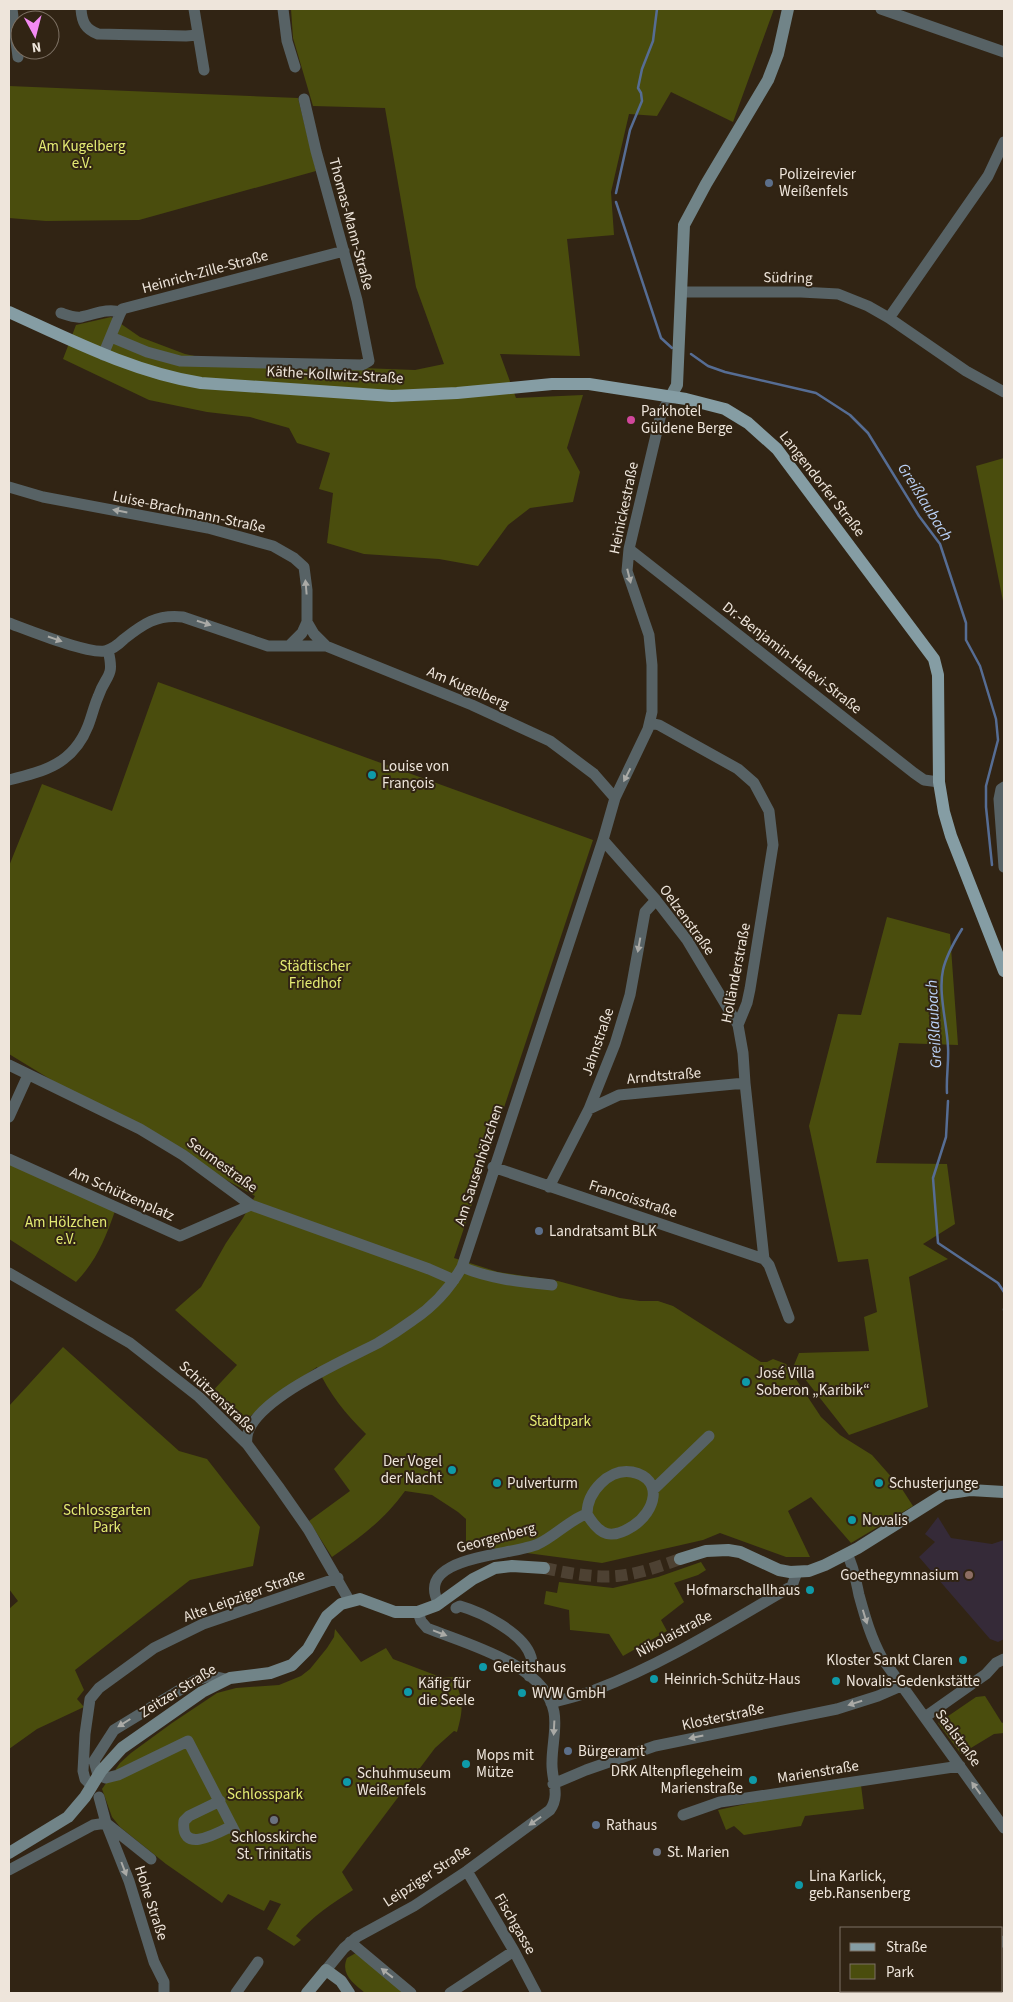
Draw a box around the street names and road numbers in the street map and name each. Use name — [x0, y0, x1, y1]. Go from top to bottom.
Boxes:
street label: Thomas-Mann-Straße — [323, 156, 379, 292]
street label: Heinrich-Zille-Straße — [139, 245, 271, 299]
street label: Südring — [763, 267, 813, 289]
street label: Käthe-Kollwitz-Straße — [266, 361, 404, 389]
street label: Langendorfer Straße — [774, 427, 870, 541]
street label: Heinickestraße — [604, 460, 644, 556]
street label: Luise-Brachmann-Straße — [111, 486, 267, 538]
street label: Dr.-Benjamin-Halevi-Straße — [718, 597, 866, 719]
street label: Am Kugelberg — [424, 661, 513, 715]
street label: Oelzenstraße — [654, 880, 720, 960]
street label: Holländerstraße — [716, 921, 756, 1025]
street label: Jahnstraße — [577, 1005, 619, 1079]
street label: Arndtstraße — [626, 1062, 702, 1090]
street label: Am Sausenhölzchen — [450, 1102, 508, 1228]
street label: Seumestraße — [182, 1132, 262, 1198]
street label: Am Schützenplatz — [66, 1162, 178, 1226]
street label: Francoisstraße — [586, 1175, 680, 1223]
street label: Schützenstraße — [174, 1356, 260, 1438]
street label: Georgenberg — [454, 1517, 538, 1559]
street label: Alte Leipziger Straße — [180, 1564, 308, 1628]
street label: Nikolaistraße — [632, 1605, 716, 1663]
street label: Zeitzer Straße — [136, 1659, 220, 1723]
street label: Klosterstraße — [680, 1698, 766, 1736]
street label: Saalstraße — [930, 1705, 986, 1771]
street label: Marienstraße — [776, 1755, 860, 1789]
street label: Leipziger Straße — [379, 1840, 475, 1912]
street label: Hohe Straße — [129, 1863, 173, 1943]
street label: Fischgasse — [489, 1890, 541, 1958]

